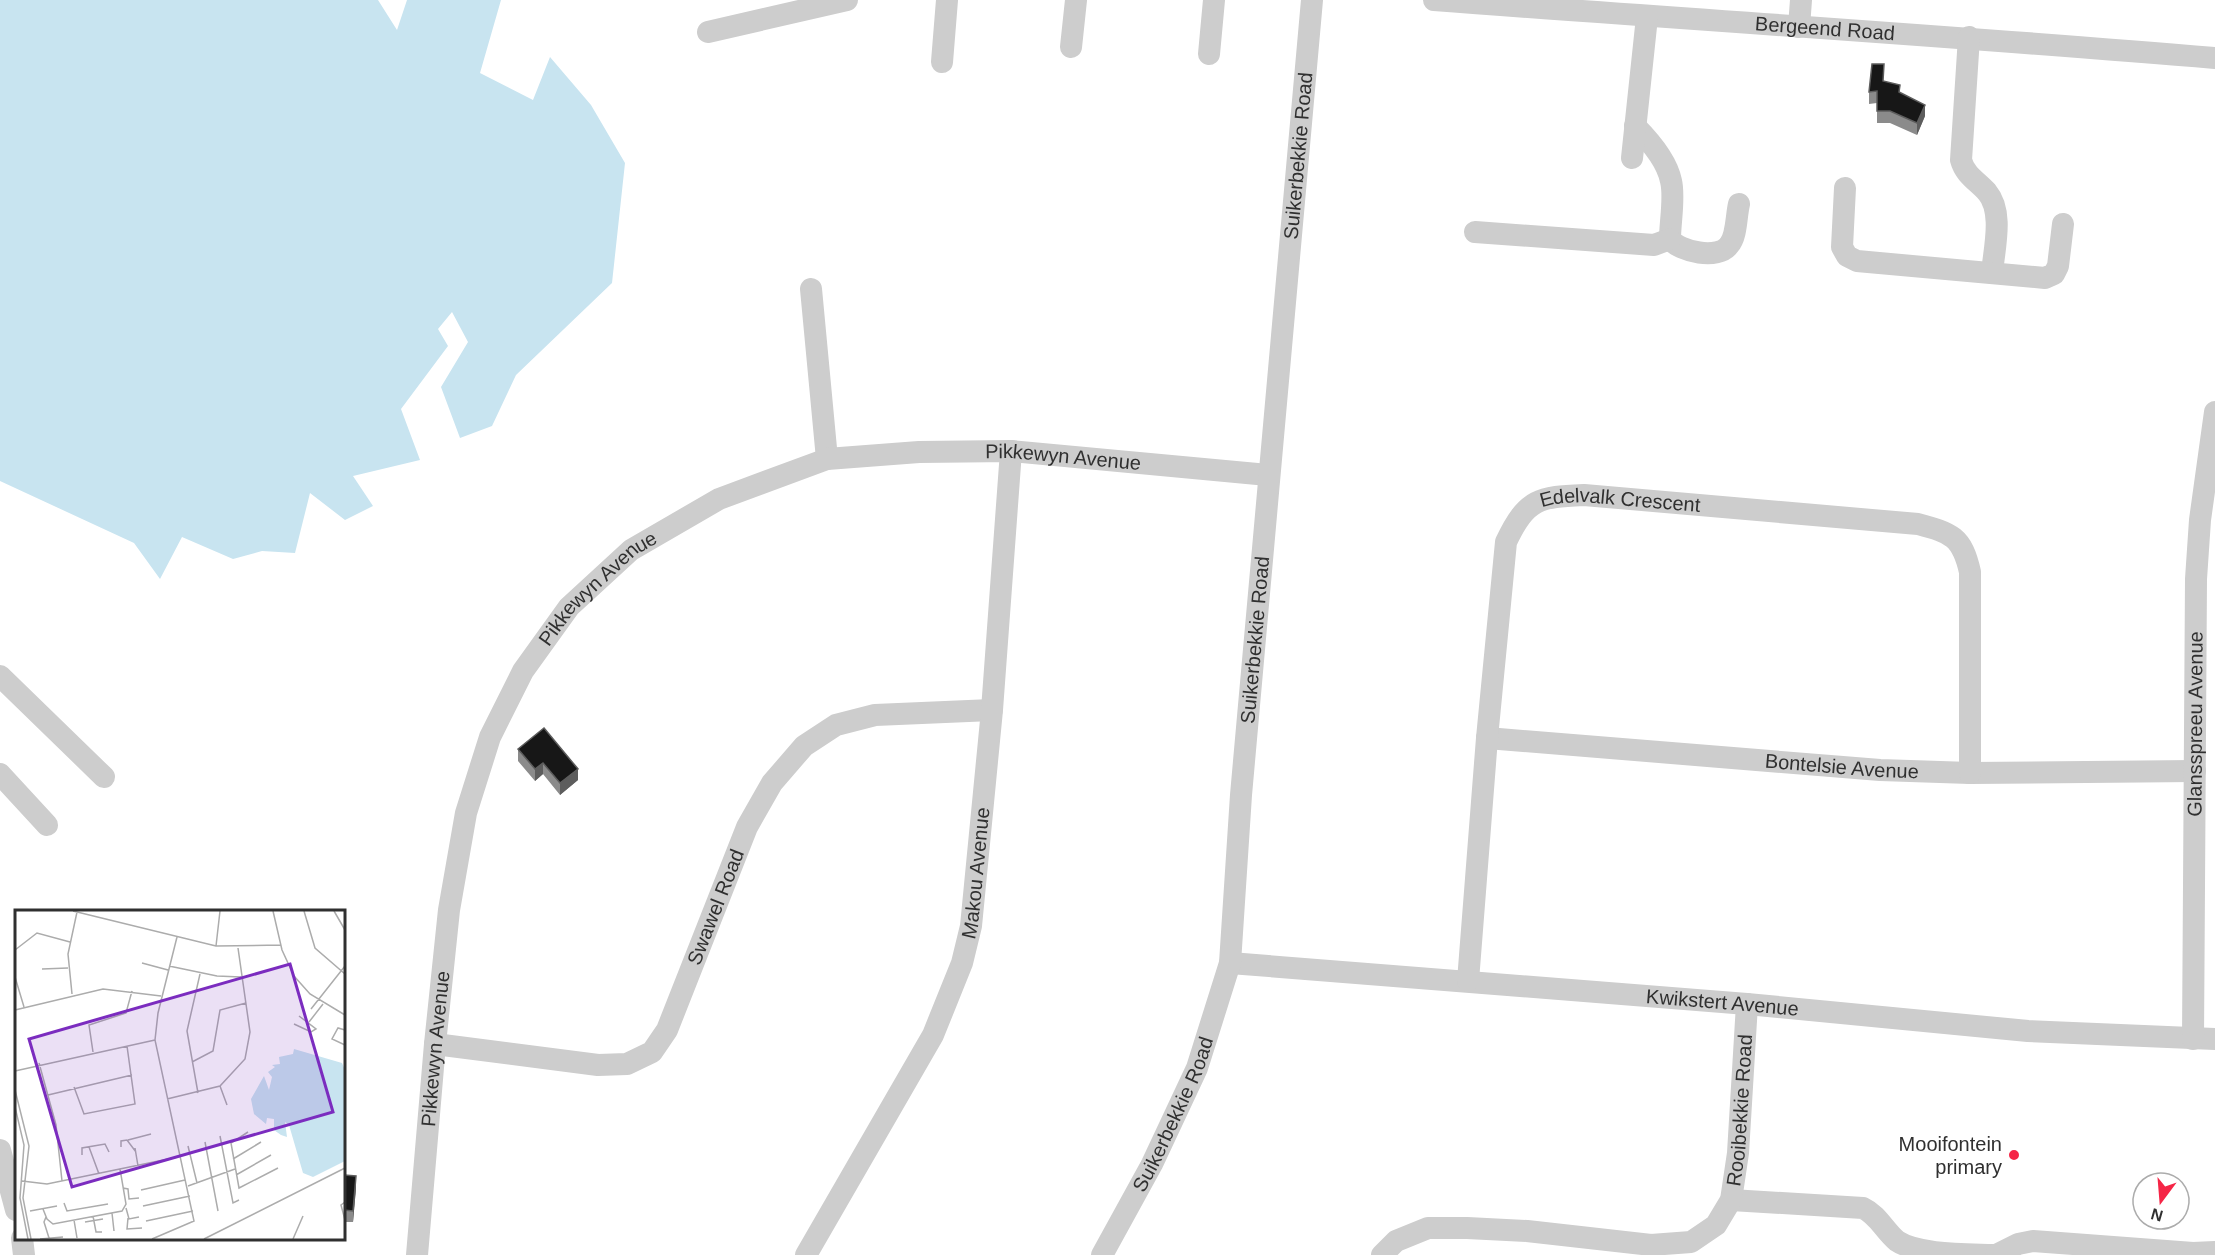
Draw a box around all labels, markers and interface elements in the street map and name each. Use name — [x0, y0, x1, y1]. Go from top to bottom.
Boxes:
street label: Bergeend Road — [1754, 12, 1896, 44]
street label: Suikerbekkie Road — [1280, 71, 1317, 240]
street label: Pikkewyn Avenue — [985, 440, 1142, 474]
street label: Edelvalk Crescent — [1537, 484, 1702, 516]
street label: Pikkewyn Avenue — [534, 527, 660, 650]
street label: Suikerbekkie Road — [1236, 555, 1273, 725]
street label: Glansspreeu Avenue — [2183, 631, 2207, 817]
street label: Bontelsie Avenue — [1764, 750, 1919, 782]
street label: Makou Avenue — [957, 806, 993, 941]
street label: Swawel Road — [683, 846, 748, 968]
inset map — [15, 910, 345, 1240]
street label: Pikkewyn Avenue — [417, 970, 454, 1128]
street label: Kwikstert Avenue — [1645, 985, 1800, 1020]
street label: Suikerbekkie Road — [1128, 1034, 1217, 1195]
street label: Rooibekkie Road — [1722, 1034, 1756, 1188]
place label: Mooifontein primary — [1899, 1133, 2002, 1178]
marker: Mooifontein primary — [2007, 1148, 2021, 1162]
north arrow — [2131, 1171, 2191, 1231]
text: N — [2149, 1205, 2165, 1225]

